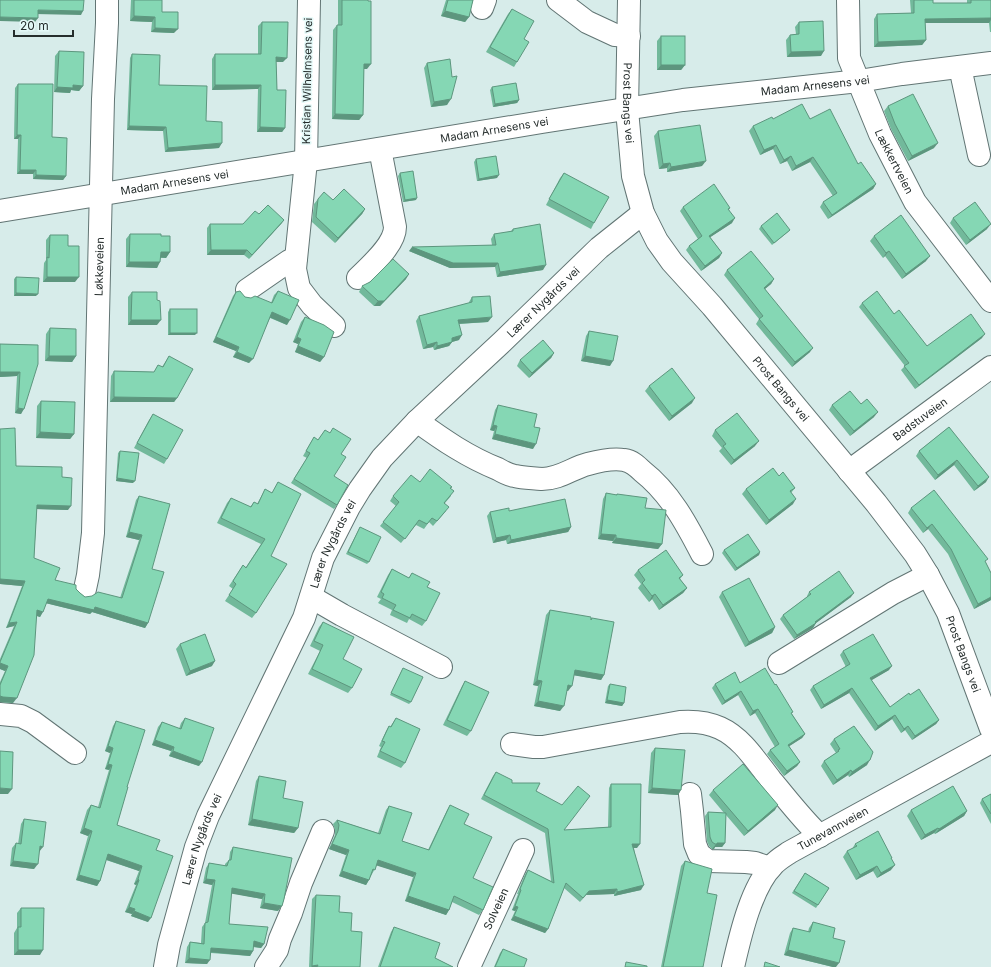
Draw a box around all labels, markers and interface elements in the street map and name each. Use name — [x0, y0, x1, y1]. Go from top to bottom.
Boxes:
scale bar — [14, 12, 73, 38]
text: 20 m — [20, 18, 49, 33]
street label: Kristian Wilhelmsens vei — [299, 18, 315, 144]
street label: Prost Bangs vei — [620, 62, 637, 144]
street label: Madam Arnesens vei — [760, 72, 871, 99]
street label: Madam Arnesens vei — [439, 114, 549, 146]
street label: Lækkertveien — [872, 127, 917, 196]
street label: Madam Arnesens vei — [120, 167, 230, 198]
street label: Løkkeveien — [91, 237, 107, 296]
street label: Lærer Nygårds vei — [504, 264, 583, 340]
street label: Prost Bangs vei — [750, 353, 812, 424]
street label: Badstuveien — [890, 394, 950, 444]
street label: Lærer Nygårds vei — [307, 497, 359, 590]
street label: Prost Bangs vei — [943, 614, 984, 694]
street label: Lærer Nygårds vei — [179, 792, 225, 886]
street label: Tunevannveien — [795, 804, 871, 854]
street label: Solveien — [480, 886, 511, 932]

